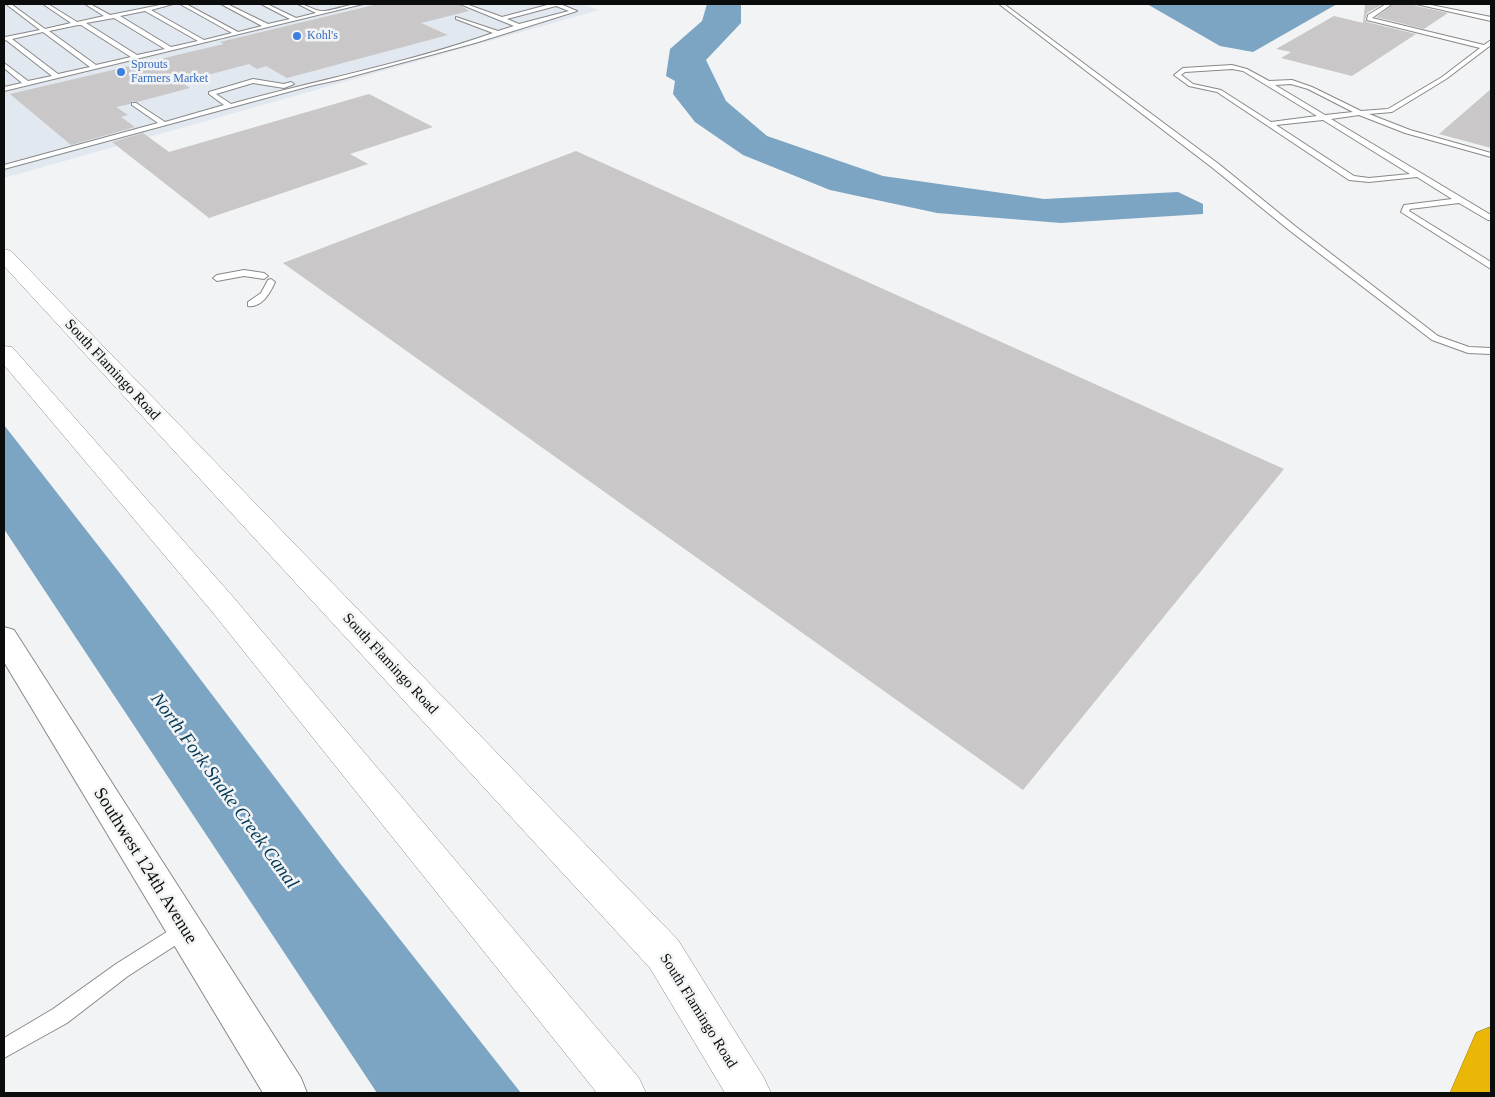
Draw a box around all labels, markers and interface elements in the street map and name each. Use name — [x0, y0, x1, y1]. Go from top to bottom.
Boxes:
place label: Kohl's — [307, 29, 338, 43]
marker: Kohl's — [291, 30, 303, 42]
place label: Sprouts Farmers Market — [131, 58, 208, 86]
marker: Sprouts Farmers Market — [115, 66, 127, 78]
street label: South Flamingo Road — [61, 316, 163, 424]
street label: South Flamingo Road — [339, 610, 441, 718]
water label: North Fork Snake Creek Canal — [145, 689, 303, 893]
street label: Southwest 124th Avenue — [88, 784, 202, 948]
street label: South Flamingo Road — [655, 950, 741, 1072]

